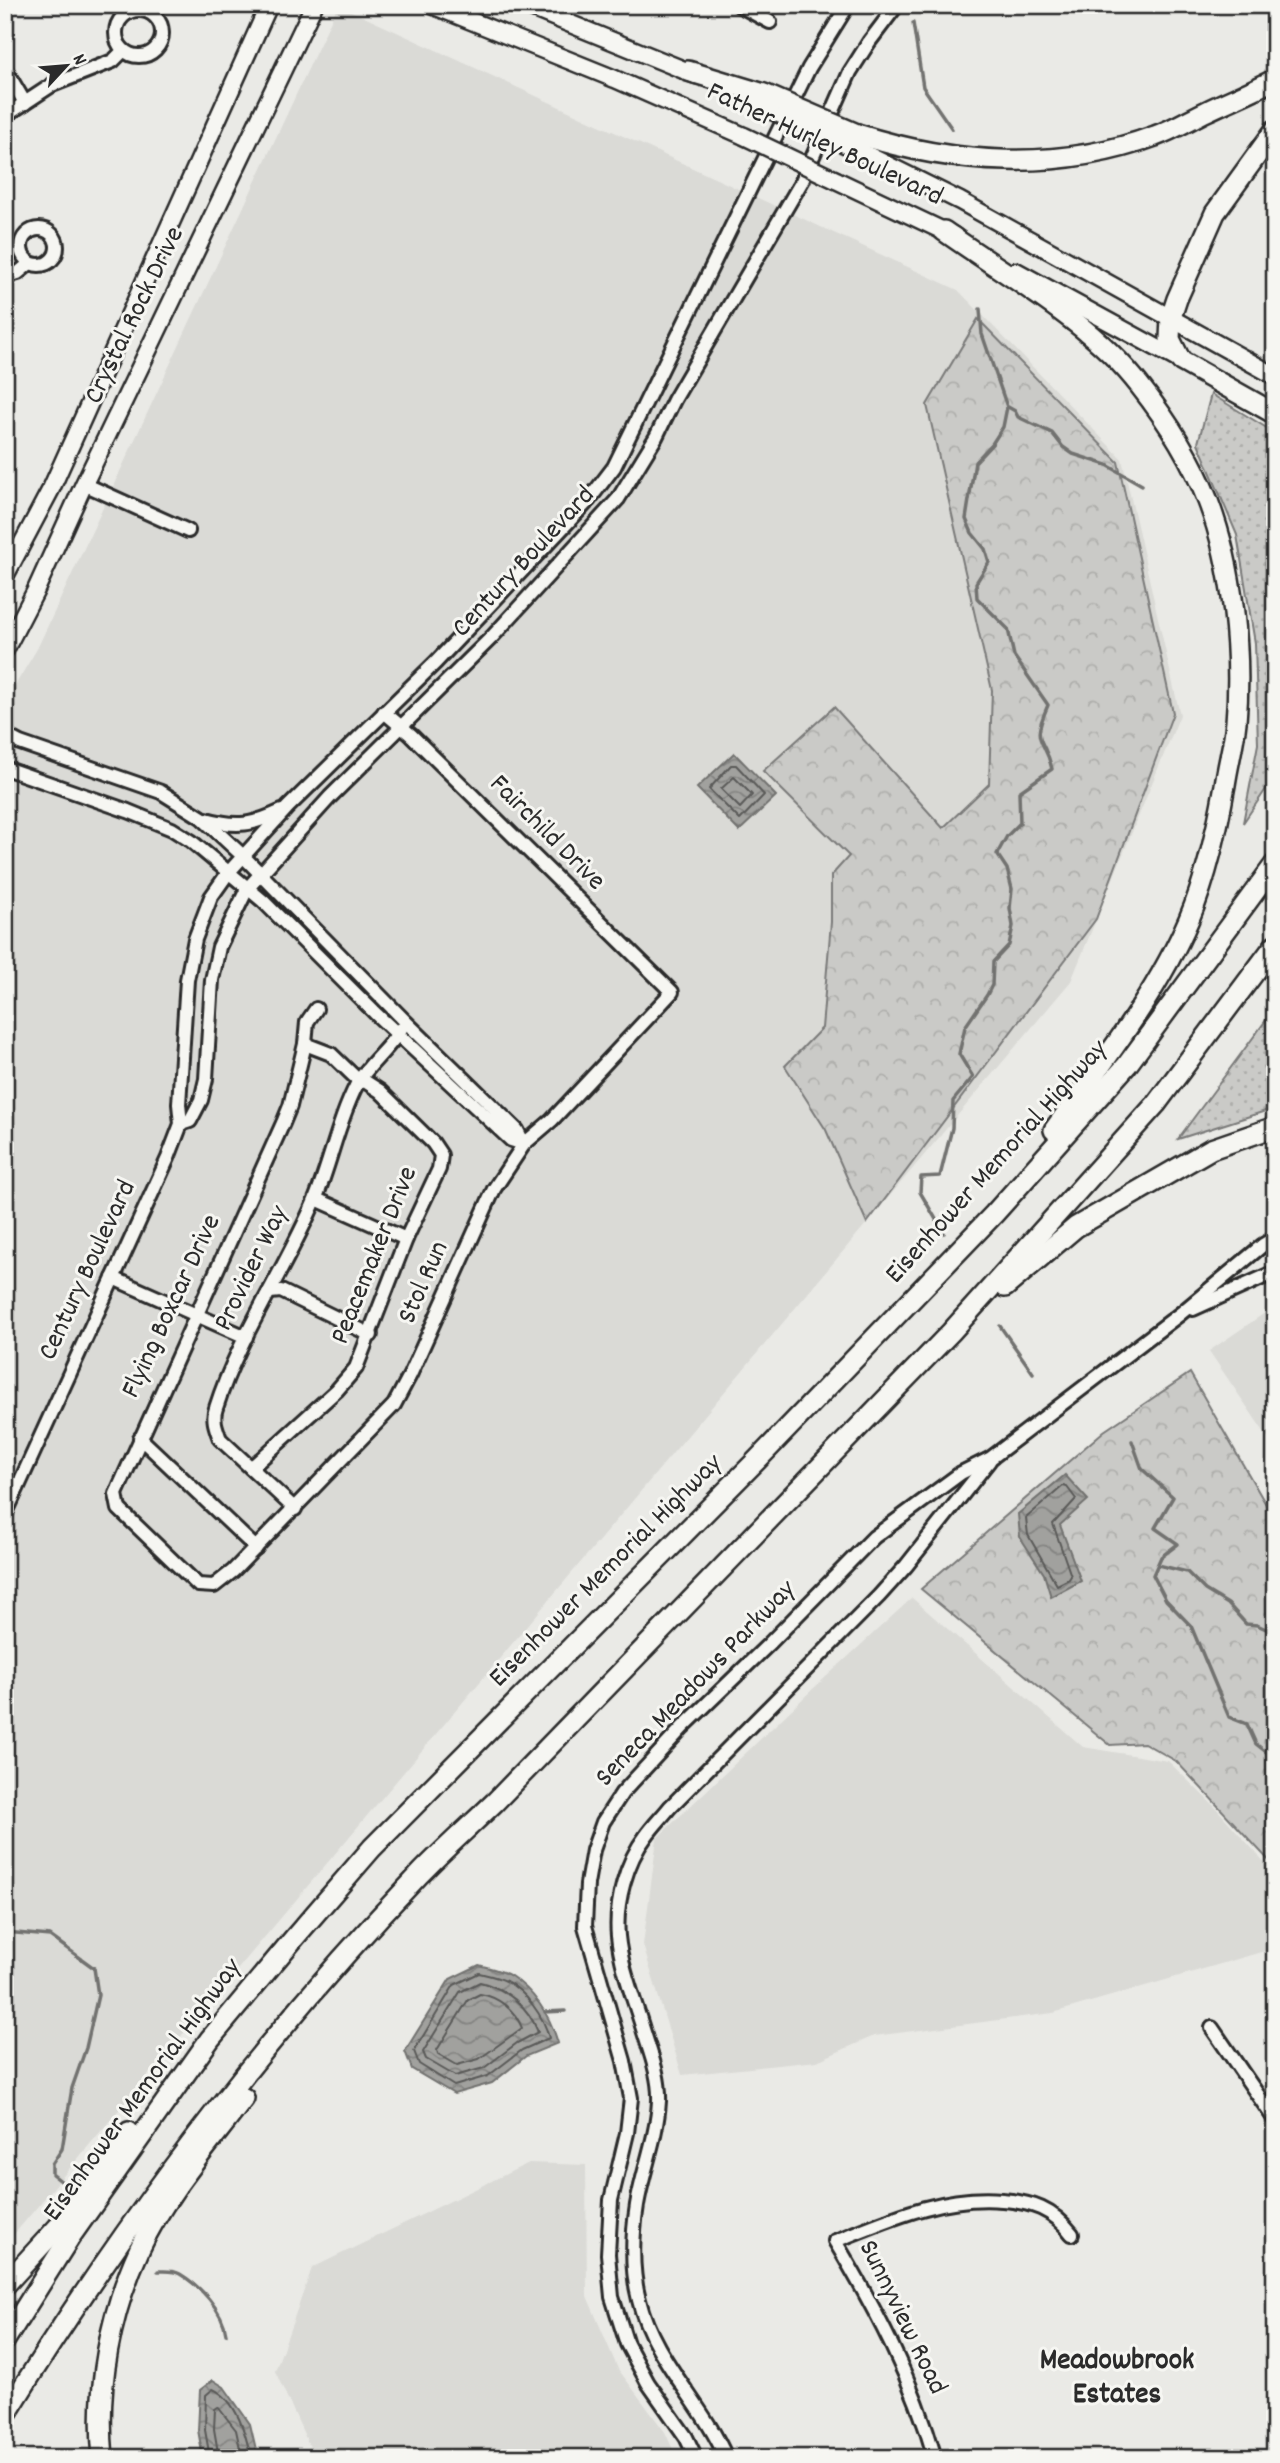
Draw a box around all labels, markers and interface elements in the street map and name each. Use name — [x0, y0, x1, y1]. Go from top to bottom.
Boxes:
north arrow — [32, 32, 102, 102]
text: N — [64, 50, 92, 70]
street label: Father Hurley Boulevard — [699, 74, 949, 218]
street label: Crystal Rock Drive — [76, 220, 196, 412]
street label: Century Boulevard — [444, 478, 606, 648]
street label: Fairchild Drive — [479, 767, 613, 901]
street label: Eisenhower Memorial Highway — [877, 1032, 1119, 1294]
street label: Peacemaker Drive — [322, 1161, 430, 1351]
street label: Century Boulevard — [30, 1174, 148, 1368]
street label: Provider Way — [205, 1199, 301, 1339]
street label: Flying Boxcar Drive — [113, 1209, 233, 1405]
street label: Stol Run — [389, 1235, 461, 1331]
street label: Eisenhower Memorial Highway — [481, 1445, 734, 1698]
street label: Seneca Meadows Parkway — [587, 1572, 807, 1798]
street label: Eisenhower Memorial Highway — [35, 1951, 254, 2231]
street label: Sunnyview Road — [846, 2234, 956, 2402]
district label: Meadowbrook Estates — [1040, 2341, 1194, 2418]

